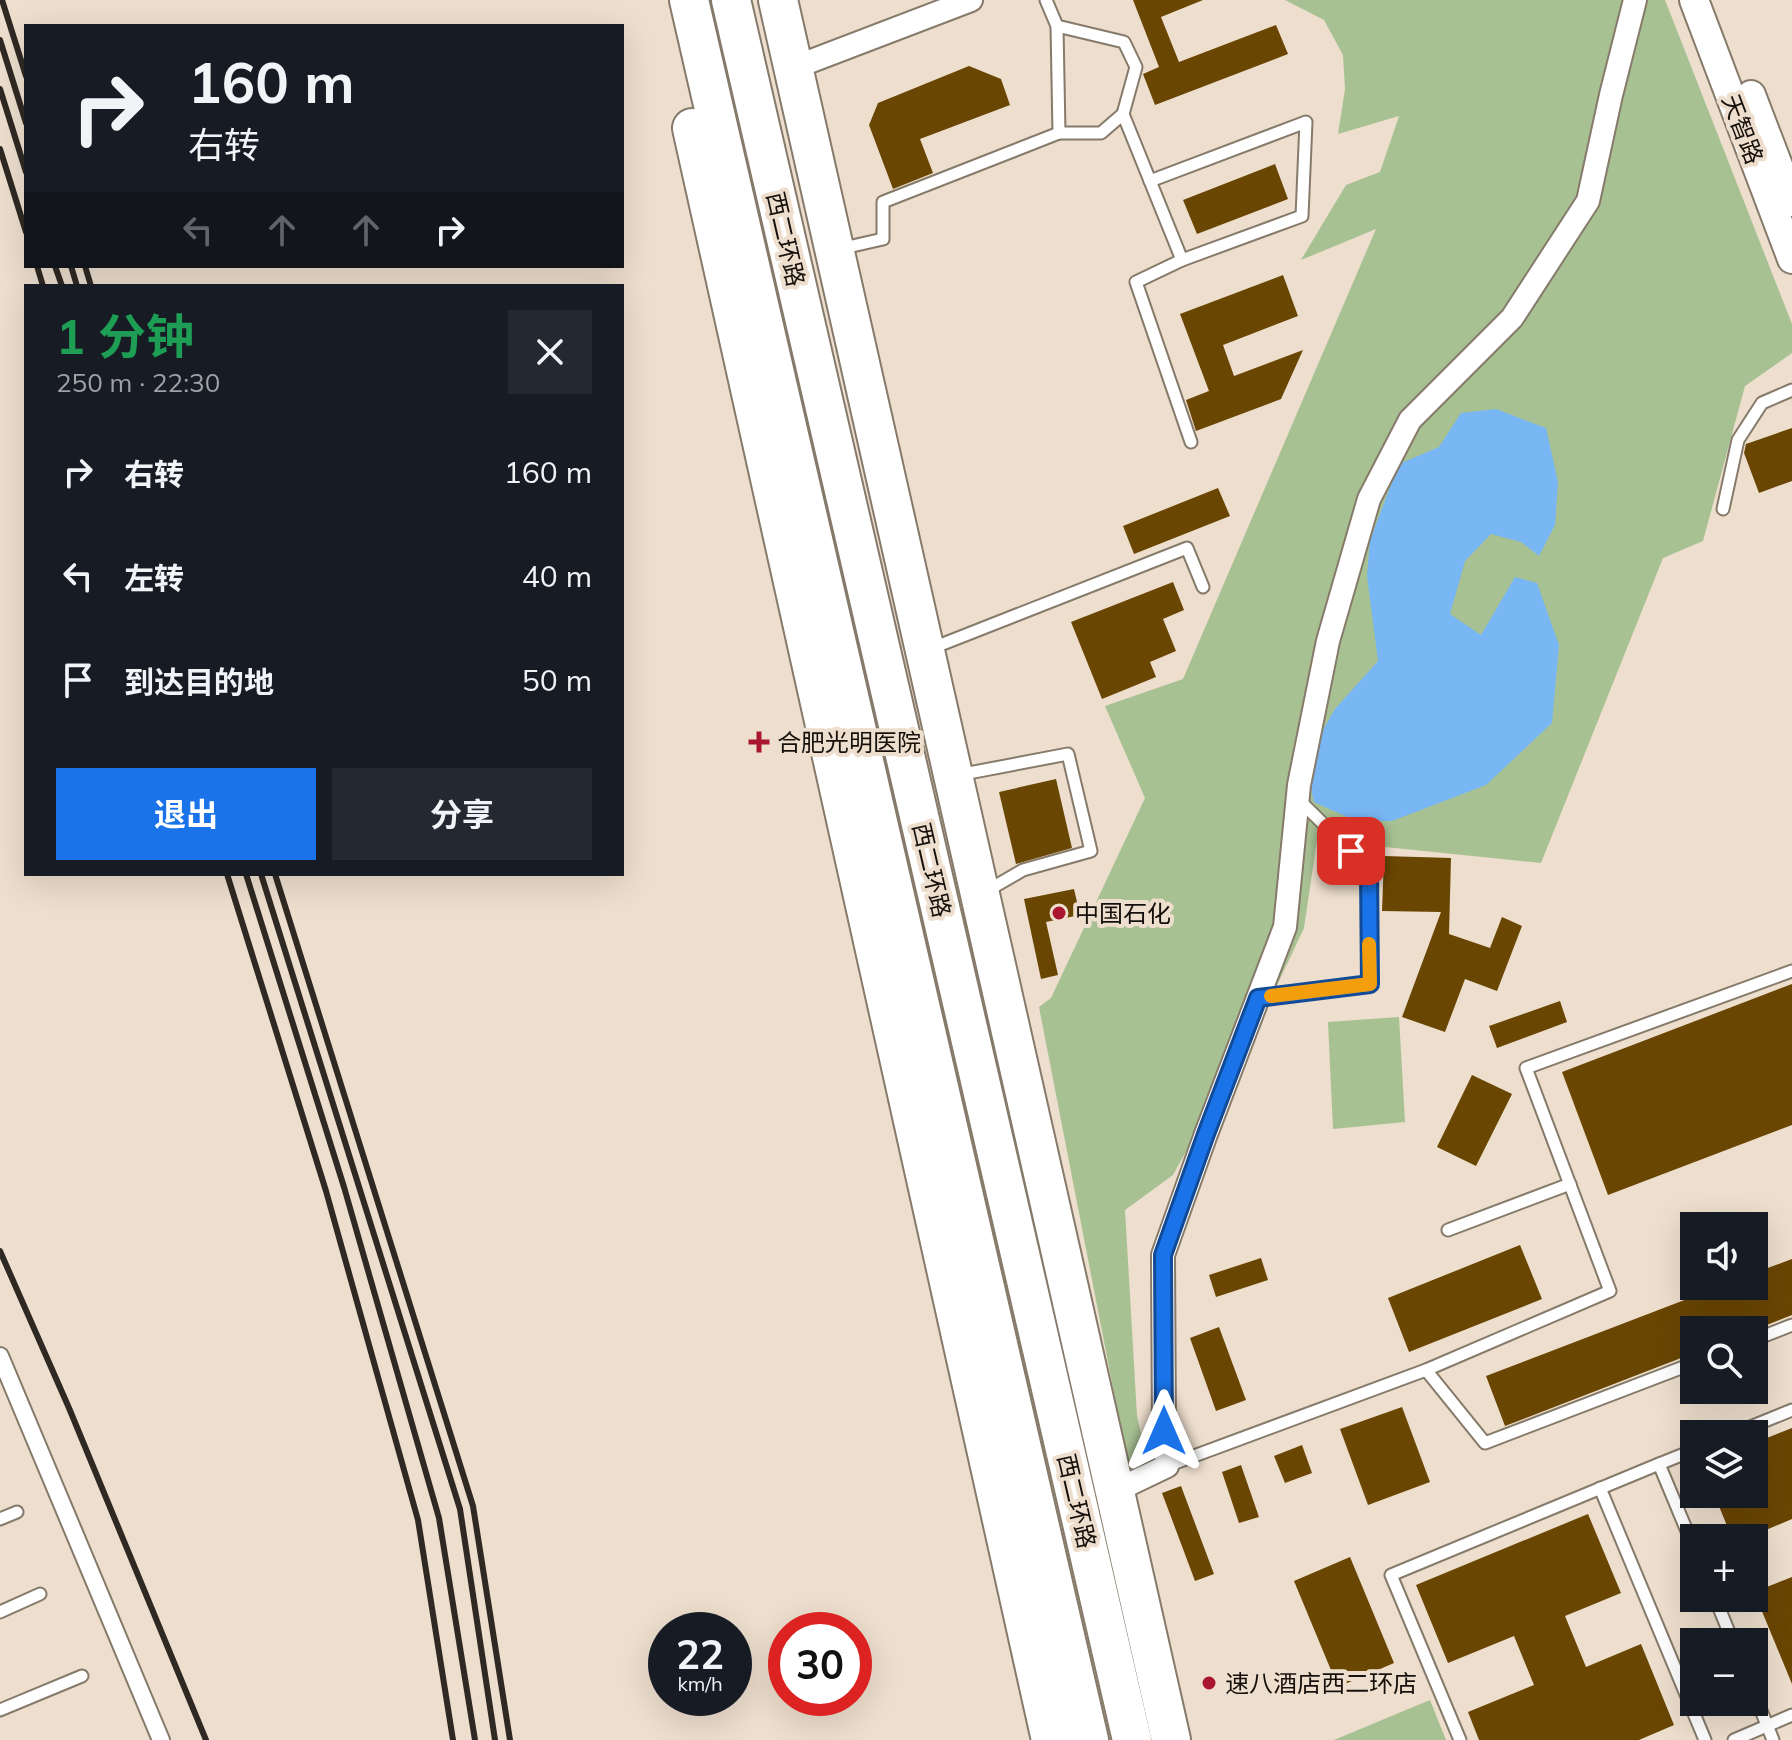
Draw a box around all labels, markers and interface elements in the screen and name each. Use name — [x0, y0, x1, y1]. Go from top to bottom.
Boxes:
text: 160 m — [188, 47, 355, 117]
icon: right — [56, 56, 160, 160]
street label: 天智路 — [1716, 90, 1770, 168]
text: 右转 — [188, 122, 260, 167]
street label: 西二环路 — [761, 189, 811, 289]
icon: left — [176, 208, 220, 252]
icon: ahead — [260, 208, 304, 252]
icon: ahead — [344, 208, 388, 252]
icon: right — [428, 208, 472, 252]
text: 1 分钟 — [56, 306, 194, 366]
button: close — [508, 310, 592, 394]
text: 250 m · 22:30 — [56, 366, 220, 399]
icon: right — [56, 450, 100, 494]
text: 160 m — [504, 453, 592, 491]
text: 右转 — [124, 455, 184, 493]
icon: left — [56, 554, 100, 598]
text: 40 m — [522, 557, 592, 595]
text: 左转 — [124, 559, 184, 597]
icon: arrive — [56, 658, 100, 702]
text: 50 m — [522, 661, 592, 699]
text: 到达目的地 — [124, 663, 274, 701]
place label: 合肥光明医院 — [777, 727, 921, 757]
marker: 合肥光明医院 — [748, 731, 770, 753]
button: 退出 — [56, 768, 316, 860]
button: 分享 — [332, 768, 592, 860]
pin — [1317, 817, 1385, 885]
street label: 西二环路 — [907, 820, 957, 920]
icon: arrive — [1329, 829, 1373, 873]
place label: 中国石化 — [1075, 898, 1171, 928]
marker: 中国石化 — [1050, 904, 1068, 922]
map controls — [1680, 1212, 1768, 1716]
button: sound — [1680, 1212, 1768, 1300]
button: search — [1680, 1316, 1768, 1404]
position arrow — [1122, 1389, 1206, 1473]
button: layers — [1680, 1420, 1768, 1508]
street label: 西二环路 — [1052, 1451, 1102, 1551]
button: + — [1680, 1524, 1768, 1612]
speed limit sign: 30 — [768, 1612, 872, 1716]
button: − — [1680, 1628, 1768, 1716]
text: 22 — [676, 1629, 724, 1679]
place label: 速八酒店西二环店 — [1225, 1668, 1417, 1698]
text: km/h — [677, 1671, 723, 1696]
marker: 速八酒店西二环店 — [1200, 1674, 1218, 1692]

